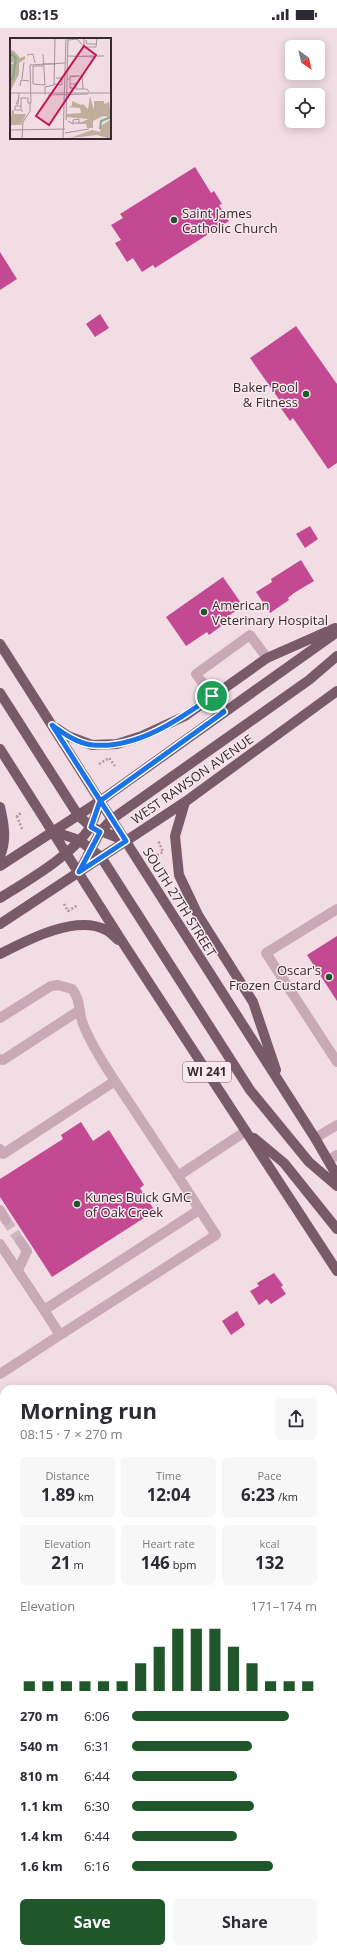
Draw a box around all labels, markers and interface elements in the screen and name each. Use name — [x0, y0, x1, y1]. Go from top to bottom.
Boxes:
text: 08:15 — [20, 4, 59, 24]
inset map — [10, 38, 111, 139]
north arrow — [285, 40, 325, 80]
map controls — [285, 40, 325, 128]
button: locate — [285, 88, 325, 128]
place label: Saint James Catholic Church — [182, 204, 278, 237]
marker: Saint James Catholic Church — [169, 215, 179, 225]
place label: Baker Pool & Fitness — [233, 378, 298, 411]
marker: Baker Pool & Fitness — [301, 389, 311, 399]
place label: American Veterinary Hospital — [212, 596, 328, 629]
marker: American Veterinary Hospital — [199, 607, 209, 617]
pin — [195, 679, 229, 713]
icon: arrive — [201, 685, 223, 707]
street label: WEST RAWSON AVENUE — [127, 730, 257, 828]
street label: SOUTH 27TH STREET — [139, 844, 221, 961]
place label: Oscar's Frozen Custard — [229, 961, 321, 994]
marker: Oscar's Frozen Custard — [324, 972, 334, 982]
road number: WI 241 — [183, 1062, 231, 1082]
place label: Kunes Buick GMC of Oak Creek — [85, 1188, 191, 1221]
marker: Kunes Buick GMC of Oak Creek — [72, 1199, 82, 1209]
text: Morning run — [20, 1395, 157, 1425]
button: share — [275, 1398, 317, 1440]
text: 08:15 · 7 × 270 m — [20, 1425, 123, 1443]
text: Distance — [45, 1468, 90, 1483]
text: Time — [156, 1468, 181, 1483]
text: Pace — [257, 1468, 282, 1483]
text: 1.89 — [41, 1483, 75, 1506]
text: 12:04 — [147, 1483, 190, 1506]
text: 6:23 — [241, 1483, 275, 1506]
text: km — [75, 1489, 94, 1504]
text: /km — [275, 1489, 298, 1504]
text: Elevation — [44, 1536, 91, 1551]
text: Heart rate — [142, 1536, 195, 1551]
text: kcal — [260, 1536, 279, 1551]
text: 21 — [51, 1551, 71, 1574]
text: 146 — [141, 1551, 170, 1574]
text: 132 — [255, 1551, 284, 1574]
text: m — [71, 1557, 84, 1572]
text: bpm — [170, 1557, 196, 1572]
text: Elevation — [20, 1597, 75, 1615]
text: 171–174 m — [250, 1597, 317, 1615]
text: 270 m — [20, 1707, 58, 1725]
text: 6:06 — [84, 1707, 110, 1725]
text: 540 m — [20, 1737, 58, 1755]
text: 6:31 — [84, 1737, 110, 1755]
text: 810 m — [20, 1767, 58, 1785]
text: 6:44 — [84, 1767, 110, 1785]
text: 1.1 km — [20, 1797, 63, 1815]
text: 6:30 — [84, 1797, 110, 1815]
text: 1.4 km — [20, 1827, 63, 1845]
text: 6:44 — [84, 1827, 110, 1845]
text: 1.6 km — [20, 1857, 63, 1875]
text: 6:16 — [84, 1857, 110, 1875]
button: Save — [20, 1899, 165, 1945]
button: Share — [173, 1899, 317, 1945]

